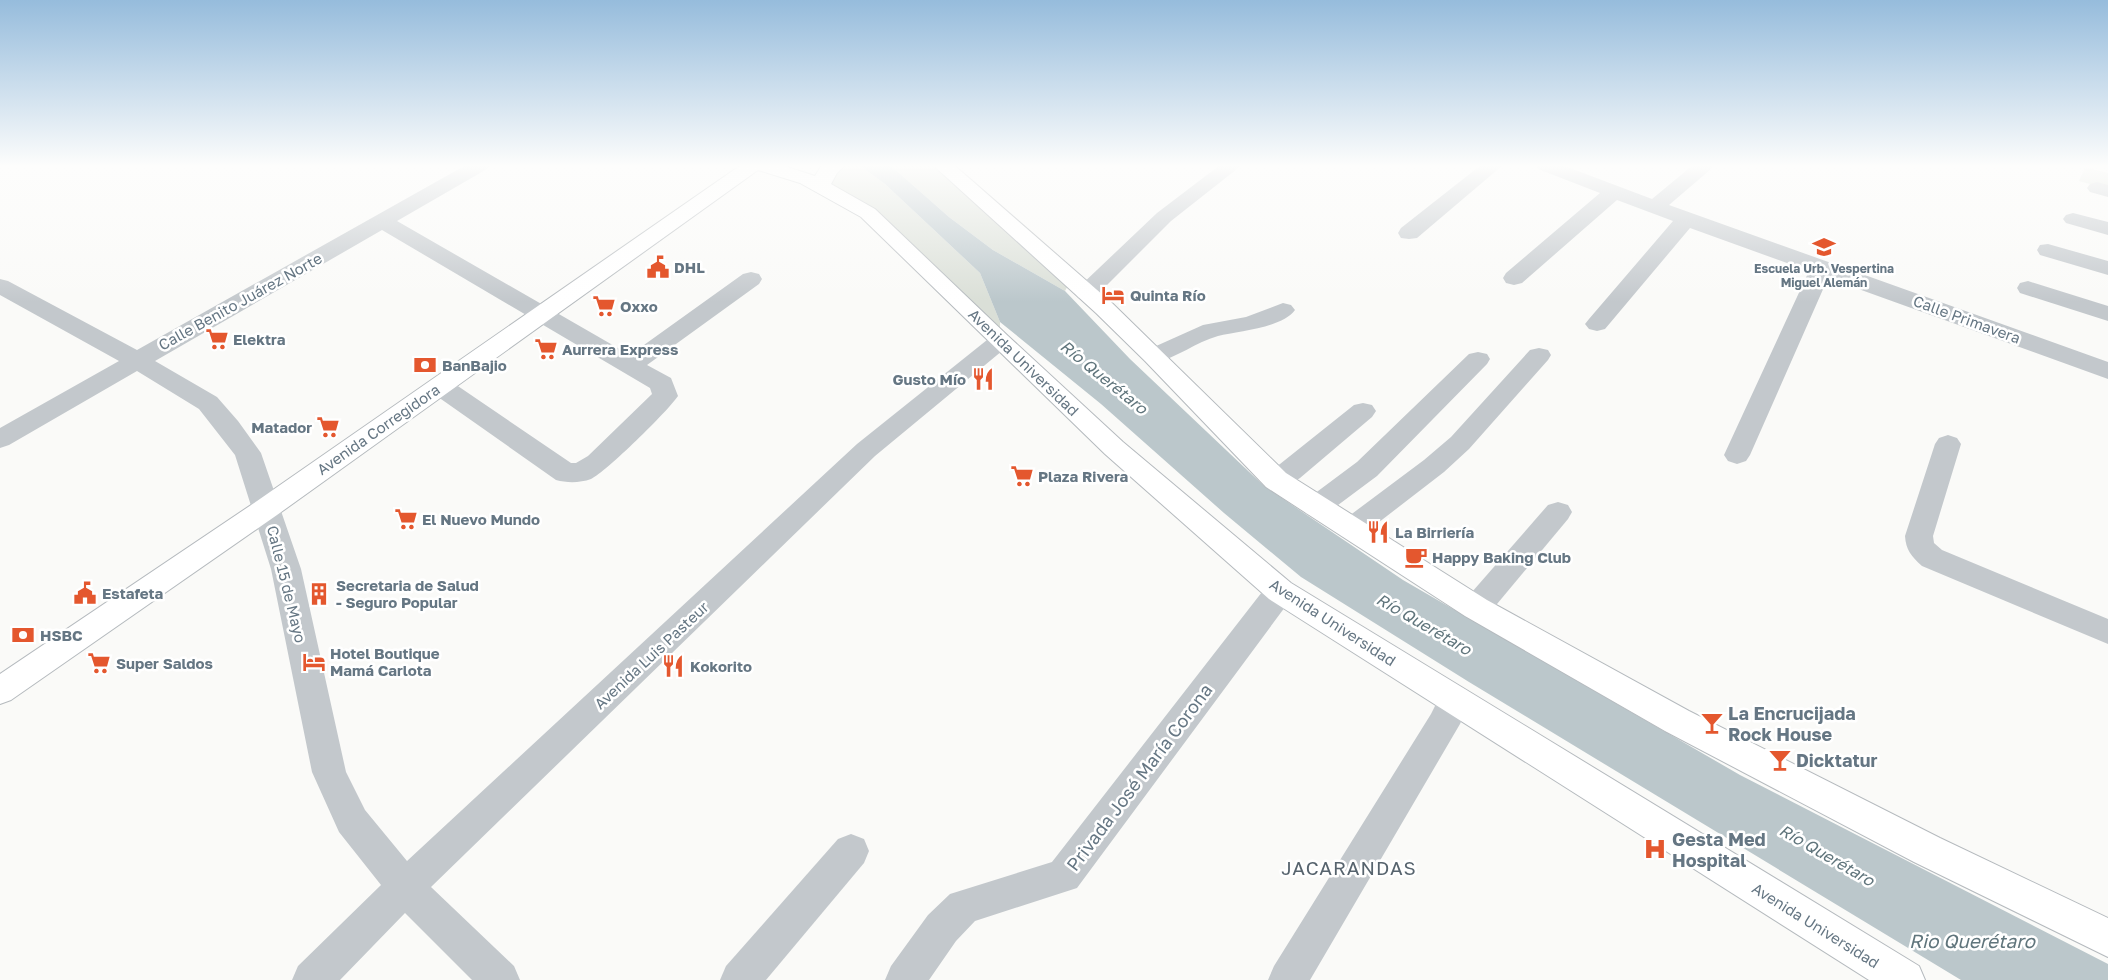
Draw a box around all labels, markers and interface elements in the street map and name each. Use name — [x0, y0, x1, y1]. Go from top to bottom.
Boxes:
school or university icon: Escuela Urb. Vespertina Miguel Alemán — [1811, 234, 1837, 260]
street label: Calle Benito Juárez Norte — [155, 248, 325, 354]
public building icon: DHL — [645, 254, 671, 280]
place label: DHL — [674, 258, 705, 276]
place label: Escuela Urb. Vespertina Miguel Alemán — [1754, 261, 1894, 290]
hotel icon: Quinta Río — [1100, 282, 1126, 308]
place label: Quinta Río — [1130, 286, 1206, 304]
street label: Calle Primavera — [1911, 291, 2023, 347]
supermarket icon: Oxxo — [591, 293, 617, 319]
place label: Oxxo — [620, 297, 658, 315]
street label: Avenida Universidad — [965, 305, 1083, 419]
supermarket icon: Elektra — [204, 326, 230, 352]
place label: Elektra — [233, 330, 286, 348]
supermarket icon: Aurrera Express — [533, 336, 559, 362]
water label: Río Querétaro — [1056, 336, 1153, 419]
place label: Aurrera Express — [562, 340, 678, 358]
bank icon: BanBajio — [412, 352, 438, 378]
place label: BanBajio — [442, 356, 507, 374]
restaurant icon: Gusto Mío — [970, 366, 996, 392]
place label: Gusto Mío — [893, 370, 966, 388]
street label: Avenida Corregidora — [313, 380, 443, 478]
supermarket icon: Matador — [315, 414, 341, 440]
place label: Matador — [251, 418, 312, 436]
supermarket icon: Plaza Rivera — [1009, 463, 1035, 489]
place label: Plaza Rivera — [1038, 467, 1129, 485]
supermarket icon: El Nuevo Mundo — [393, 506, 419, 532]
place label: El Nuevo Mundo — [422, 510, 540, 528]
restaurant icon: La Birriería — [1365, 519, 1391, 545]
place label: La Birriería — [1395, 523, 1474, 541]
street label: Calle 15 de Mayo — [264, 524, 310, 644]
cafe icon: Happy Baking Club — [1403, 544, 1429, 570]
place label: Happy Baking Club — [1432, 548, 1571, 566]
street label: Avenida Universidad — [1267, 575, 1399, 669]
place label: Secretaria de Salud - Seguro Popular — [336, 576, 479, 611]
public building icon: Estafeta — [72, 580, 98, 606]
building icon: Secretaria de Salud - Seguro Popular — [306, 581, 332, 607]
place label: Estafeta — [102, 584, 164, 602]
water label: Río Querétaro — [1373, 589, 1476, 660]
street label: Avenida Luis Pasteur — [590, 597, 712, 713]
bank icon: HSBC — [10, 622, 36, 648]
place label: HSBC — [40, 626, 83, 644]
place label: Hotel Boutique Mamá Carlota — [330, 644, 440, 679]
hotel icon: Hotel Boutique Mamá Carlota — [301, 649, 327, 675]
supermarket icon: Super Saldos — [86, 650, 112, 676]
restaurant icon: Kokorito — [660, 653, 686, 679]
place label: Super Saldos — [116, 654, 213, 672]
place label: Kokorito — [690, 657, 752, 675]
street label: Privada José María Corona — [1061, 679, 1217, 875]
place label: La Encrucijada Rock House — [1728, 702, 1856, 745]
bar icon: La Encrucijada Rock House — [1699, 710, 1725, 736]
bar icon: Dicktatur — [1767, 747, 1793, 773]
place label: Dicktatur — [1796, 749, 1877, 771]
water label: Río Querétaro — [1776, 820, 1879, 891]
place label: Gesta Med Hospital — [1672, 828, 1766, 871]
hospital icon: Gesta Med Hospital — [1642, 836, 1668, 862]
district label: JACARANDAS — [1281, 856, 1417, 879]
street label: Avenida Universidad — [1749, 879, 1883, 971]
water label: Rio Querétaro — [1909, 929, 2037, 952]

